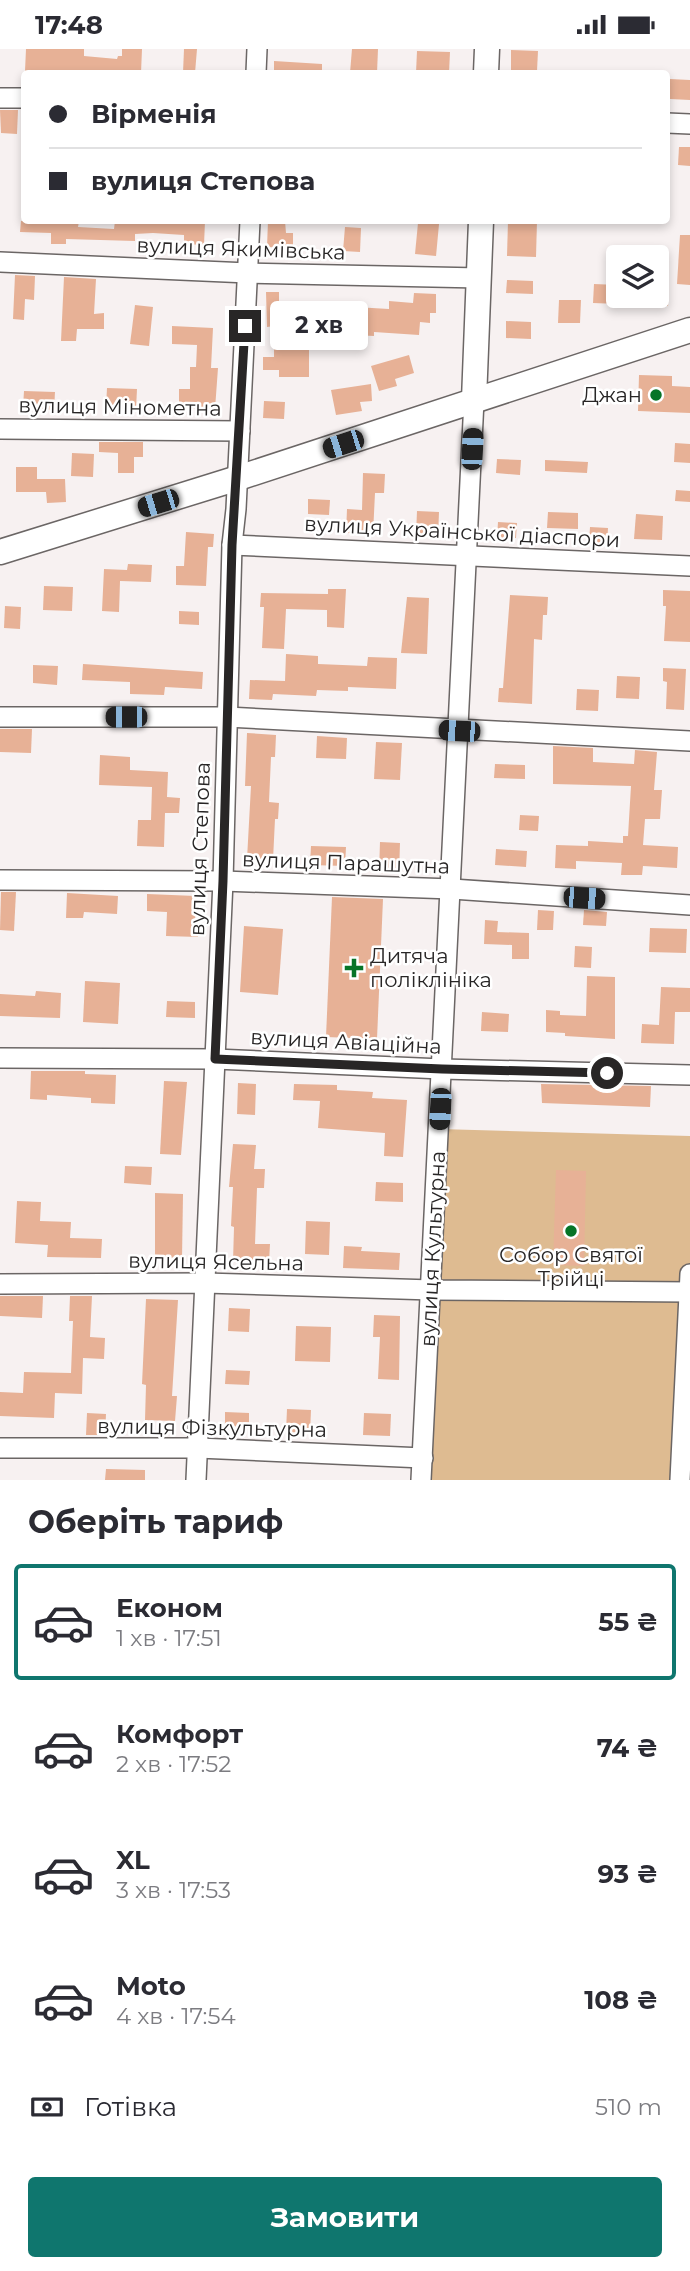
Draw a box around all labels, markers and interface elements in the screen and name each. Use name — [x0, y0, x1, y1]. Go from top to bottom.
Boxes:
text: 17:48 — [35, 9, 103, 41]
text: Вірменія — [91, 98, 217, 130]
text: вулиця Степова — [91, 165, 315, 197]
street label: вулиця Якимівська — [136, 232, 346, 265]
map controls — [606, 245, 669, 308]
button: layers — [606, 245, 669, 308]
callout: 2 хв — [270, 301, 368, 351]
route end — [229, 310, 261, 342]
text: 2 хв — [295, 311, 343, 339]
place label: Джан — [582, 382, 642, 407]
marker: Джан — [648, 387, 664, 403]
street label: вулиця Мінометна — [18, 392, 222, 421]
car — [461, 427, 484, 471]
car — [320, 428, 367, 460]
car — [135, 487, 182, 519]
street label: вулиця Української діаспори — [303, 511, 621, 552]
car — [106, 707, 148, 728]
car — [438, 719, 481, 743]
street label: вулиця Степова — [184, 762, 215, 936]
street label: вулиця Парашутна — [242, 846, 450, 879]
car — [563, 886, 606, 910]
place label: Дитяча поліклініка — [370, 943, 492, 992]
marker: Дитяча поліклініка — [344, 958, 364, 978]
street label: вулиця Авіаційна — [250, 1024, 442, 1059]
route start — [591, 1057, 623, 1089]
car — [429, 1087, 452, 1131]
street label: вулиця Культурна — [415, 1150, 450, 1348]
marker: Собор Святої Трійці — [563, 1223, 579, 1239]
place label: Собор Святої Трійці — [499, 1242, 643, 1291]
street label: вулиця Ясельна — [128, 1247, 304, 1276]
street label: вулиця Фізкультурна — [97, 1413, 327, 1442]
text: Оберіть тариф — [28, 1502, 283, 1541]
icon: car — [32, 1591, 95, 1654]
text: Економ — [116, 1592, 223, 1624]
text: 55 ₴ — [598, 1606, 658, 1638]
text: 1 хв · 17:51 — [116, 1624, 222, 1652]
icon: car — [32, 1717, 95, 1780]
text: Комфорт — [116, 1718, 243, 1750]
text: 74 ₴ — [597, 1732, 658, 1764]
text: 2 хв · 17:52 — [116, 1750, 231, 1778]
icon: car — [32, 1843, 95, 1906]
text: XL — [116, 1844, 150, 1876]
text: 93 ₴ — [597, 1858, 658, 1890]
text: 3 хв · 17:53 — [116, 1876, 231, 1904]
icon: car — [32, 1969, 95, 2032]
text: Moto — [116, 1970, 186, 2002]
text: 108 ₴ — [584, 1984, 658, 2016]
text: 4 хв · 17:54 — [116, 2002, 236, 2030]
icon: cash — [28, 2088, 66, 2126]
text: Готівка — [84, 2091, 177, 2123]
text: 510 m — [595, 2093, 662, 2121]
button: Замовити — [28, 2177, 662, 2257]

